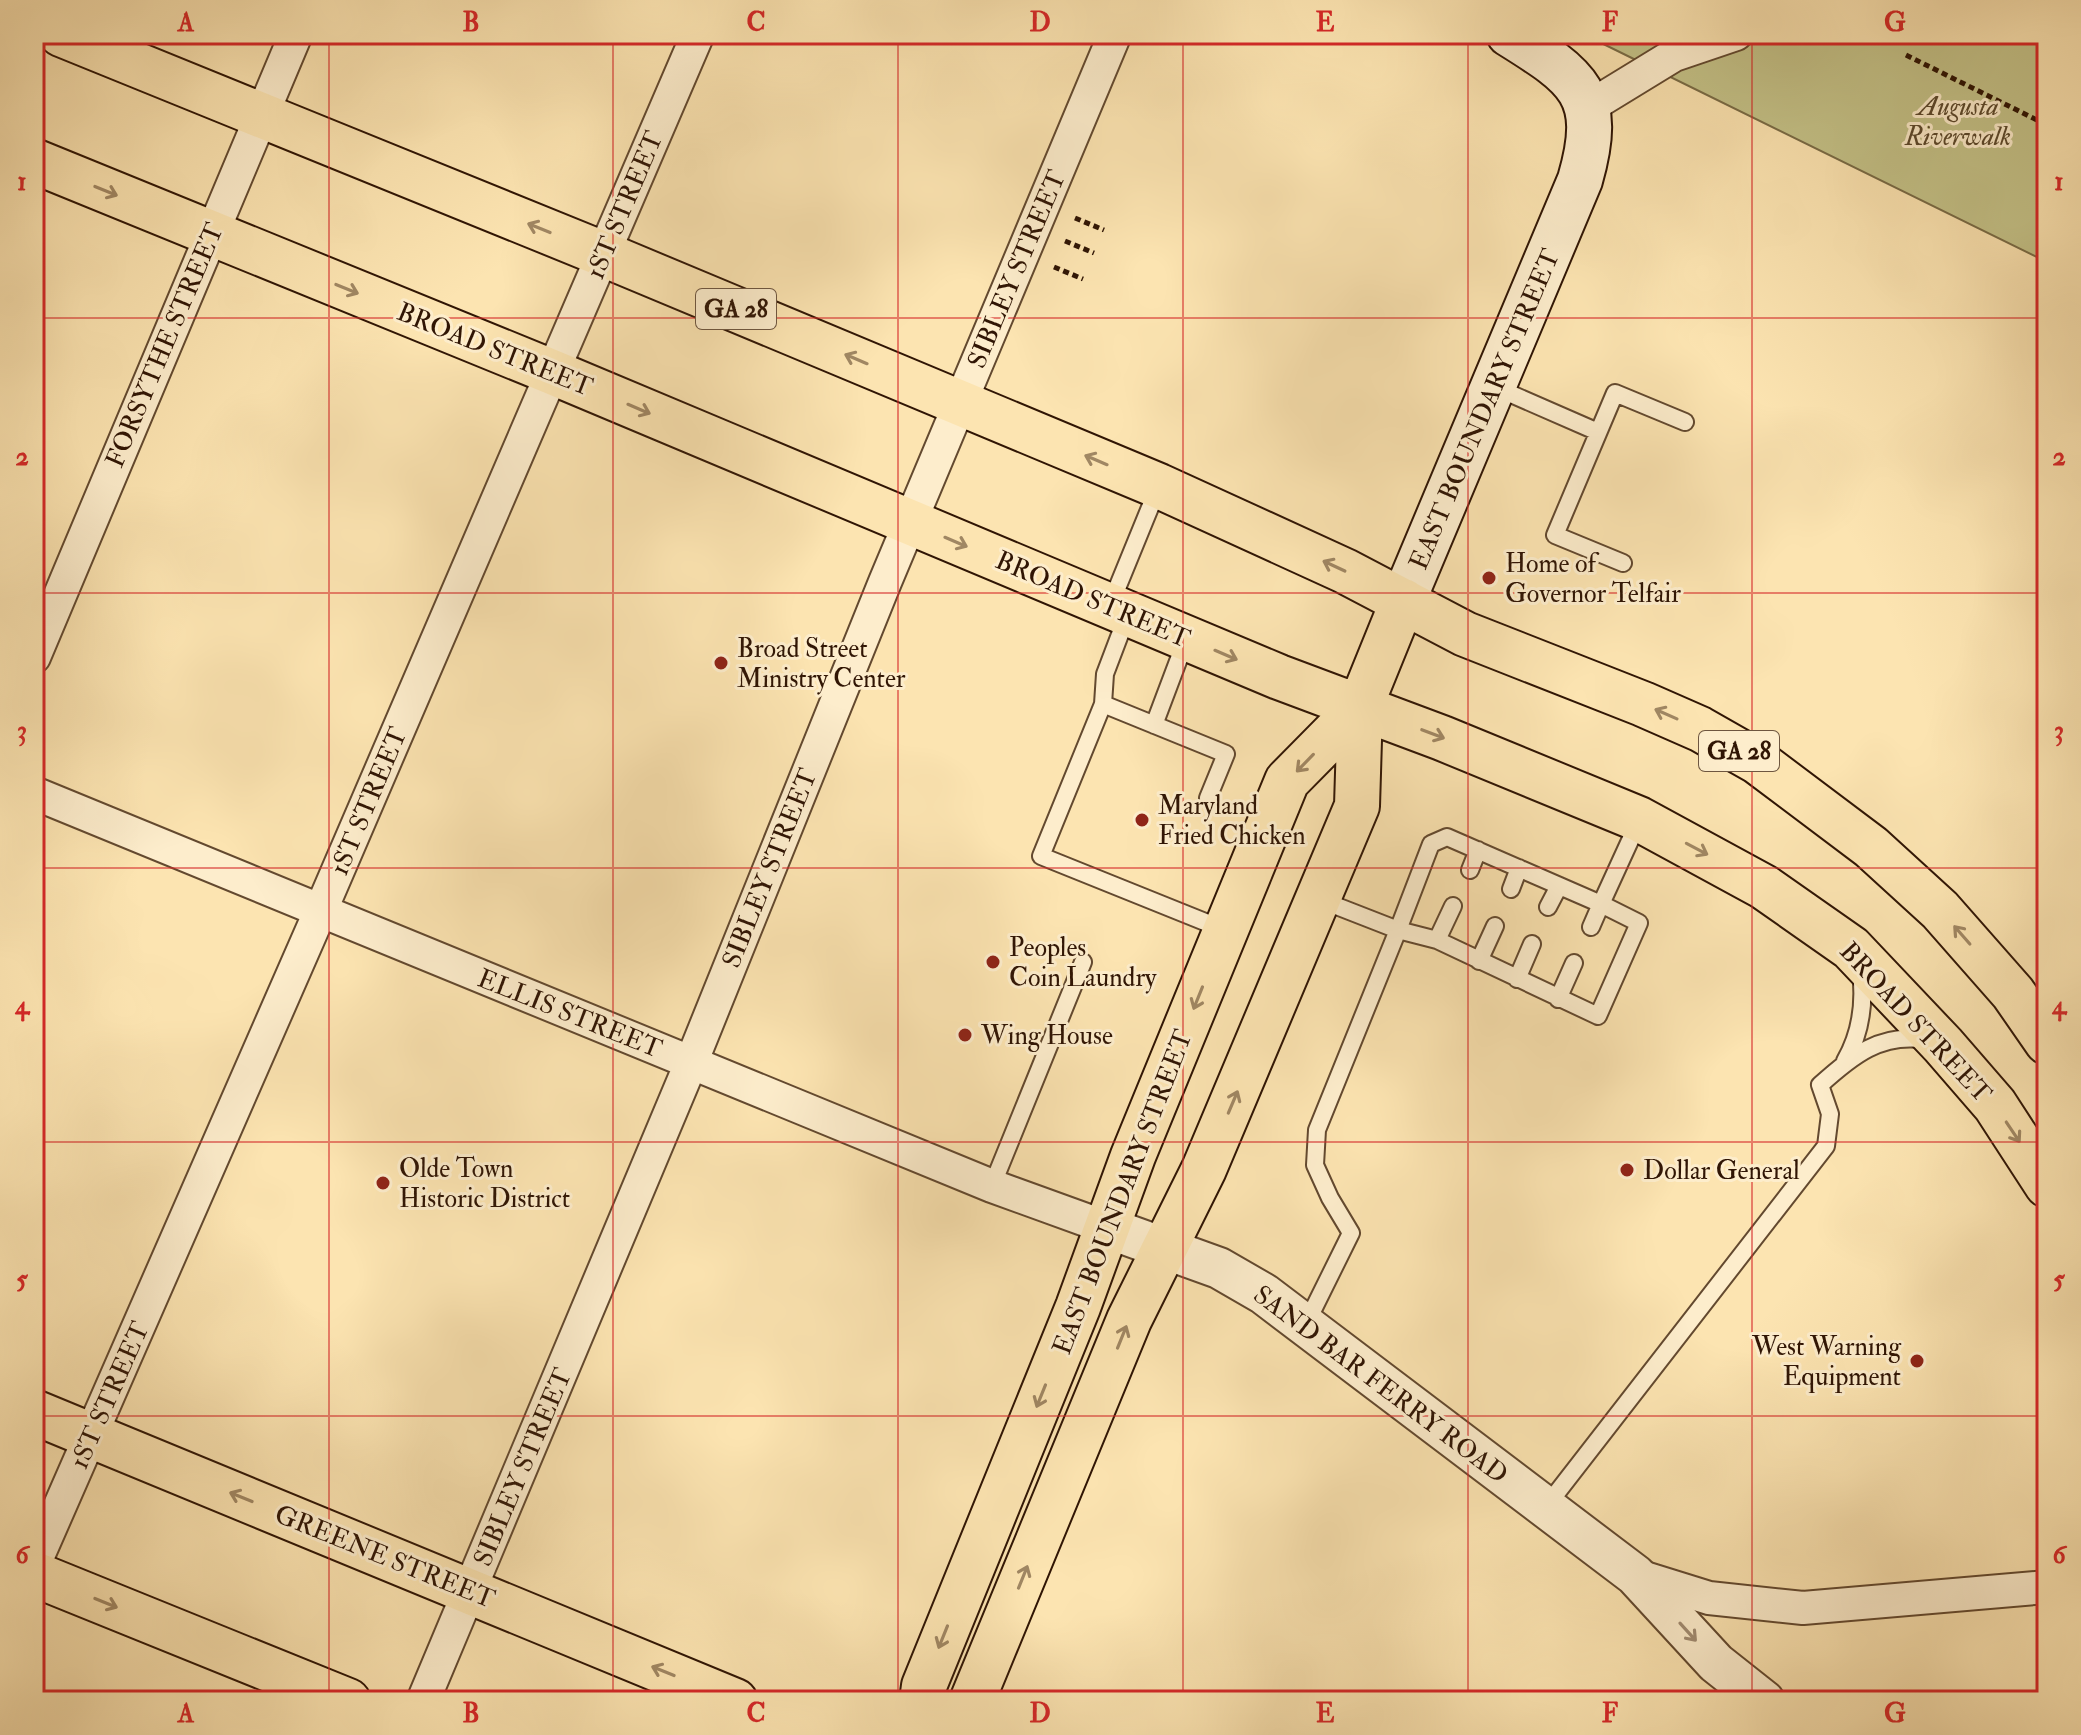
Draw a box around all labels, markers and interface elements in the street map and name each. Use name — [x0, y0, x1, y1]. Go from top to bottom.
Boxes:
text: A — [177, 7, 195, 39]
text: B — [462, 7, 480, 39]
text: C — [746, 7, 766, 39]
text: D — [1029, 7, 1051, 39]
text: E — [1316, 7, 1335, 39]
text: F — [1602, 7, 1619, 39]
text: G — [1884, 7, 1906, 39]
park label: Augusta Riverwalk — [1904, 91, 2011, 153]
street label: 1ST STREET — [579, 127, 670, 284]
text: 1 — [17, 166, 27, 198]
street label: SIBLEY STREET — [961, 166, 1073, 373]
text: 1 — [2054, 166, 2064, 198]
one-way arrow — [93, 184, 118, 199]
street label: FORSYTHE STREET — [99, 218, 231, 472]
one-way arrow — [527, 220, 552, 234]
street label: EAST BOUNDARY STREET — [1403, 244, 1567, 575]
one-way arrow — [334, 283, 359, 297]
road number: GA 28 — [696, 289, 776, 329]
street label: BROAD STREET — [392, 296, 597, 404]
one-way arrow — [845, 351, 869, 366]
one-way arrow — [626, 402, 651, 417]
text: 2 — [15, 441, 29, 473]
text: 2 — [2052, 441, 2066, 473]
one-way arrow — [1084, 452, 1109, 466]
one-way arrow — [944, 535, 968, 550]
street label: BROAD STREET — [991, 545, 1195, 655]
place label: Home of Governor Telfair — [1505, 548, 1681, 610]
one-way arrow — [1322, 558, 1346, 573]
marker: Home of Governor Telfair — [1480, 569, 1498, 587]
place label: Broad Street Ministry Center — [737, 633, 906, 695]
one-way arrow — [1213, 649, 1238, 664]
marker: Broad Street Ministry Center — [712, 654, 730, 672]
one-way arrow — [1654, 705, 1678, 720]
text: 3 — [17, 715, 27, 747]
text: 3 — [2054, 715, 2064, 747]
street label: 1ST STREET — [323, 723, 414, 880]
one-way arrow — [1420, 728, 1445, 742]
road number: GA 28 — [1699, 731, 1779, 771]
one-way arrow — [1296, 753, 1315, 772]
street label: SIBLEY STREET — [715, 764, 824, 973]
place label: Maryland Fried Chicken — [1158, 790, 1306, 852]
marker: Maryland Fried Chicken — [1133, 811, 1151, 829]
one-way arrow — [1685, 842, 1708, 858]
one-way arrow — [1953, 925, 1971, 945]
place label: Peoples Coin Laundry — [1009, 932, 1157, 994]
street label: BROAD STREET — [1833, 936, 1998, 1110]
marker: Peoples Coin Laundry — [984, 953, 1002, 971]
street label: ELLIS STREET — [473, 962, 666, 1065]
one-way arrow — [1190, 985, 1205, 1010]
text: 4 — [14, 990, 31, 1022]
text: 4 — [2051, 990, 2068, 1022]
place label: Wing House — [980, 1020, 1113, 1052]
street label: EAST BOUNDARY STREET — [1046, 1025, 1200, 1359]
marker: Wing House — [956, 1026, 974, 1044]
one-way arrow — [1227, 1090, 1242, 1114]
one-way arrow — [2005, 1121, 2022, 1143]
place label: Olde Town Historic District — [399, 1153, 570, 1215]
place label: Dollar General — [1643, 1155, 1800, 1187]
marker: Dollar General — [1618, 1161, 1636, 1179]
marker: Olde Town Historic District — [374, 1174, 392, 1192]
text: 5 — [16, 1264, 28, 1296]
text: 5 — [2053, 1264, 2065, 1296]
street label: SAND BAR FERRY ROAD — [1247, 1279, 1514, 1491]
street label: 1ST STREET — [63, 1317, 157, 1474]
one-way arrow — [1116, 1325, 1130, 1350]
place label: West Warning Equipment — [1751, 1331, 1902, 1394]
marker: West Warning Equipment — [1908, 1352, 1926, 1370]
street label: SIBLEY STREET — [467, 1364, 579, 1571]
one-way arrow — [1033, 1383, 1048, 1408]
one-way arrow — [230, 1489, 254, 1504]
street label: GREENE STREET — [270, 1498, 499, 1616]
text: 6 — [15, 1539, 30, 1571]
text: 6 — [2052, 1539, 2067, 1571]
one-way arrow — [1017, 1565, 1032, 1590]
one-way arrow — [93, 1597, 118, 1611]
one-way arrow — [1678, 1622, 1696, 1642]
one-way arrow — [935, 1624, 950, 1649]
one-way arrow — [651, 1663, 676, 1678]
text: A — [177, 1698, 195, 1730]
text: B — [462, 1698, 480, 1730]
text: C — [746, 1698, 766, 1730]
text: D — [1029, 1698, 1051, 1730]
text: E — [1316, 1698, 1335, 1730]
text: F — [1602, 1698, 1619, 1730]
text: G — [1884, 1698, 1906, 1730]

